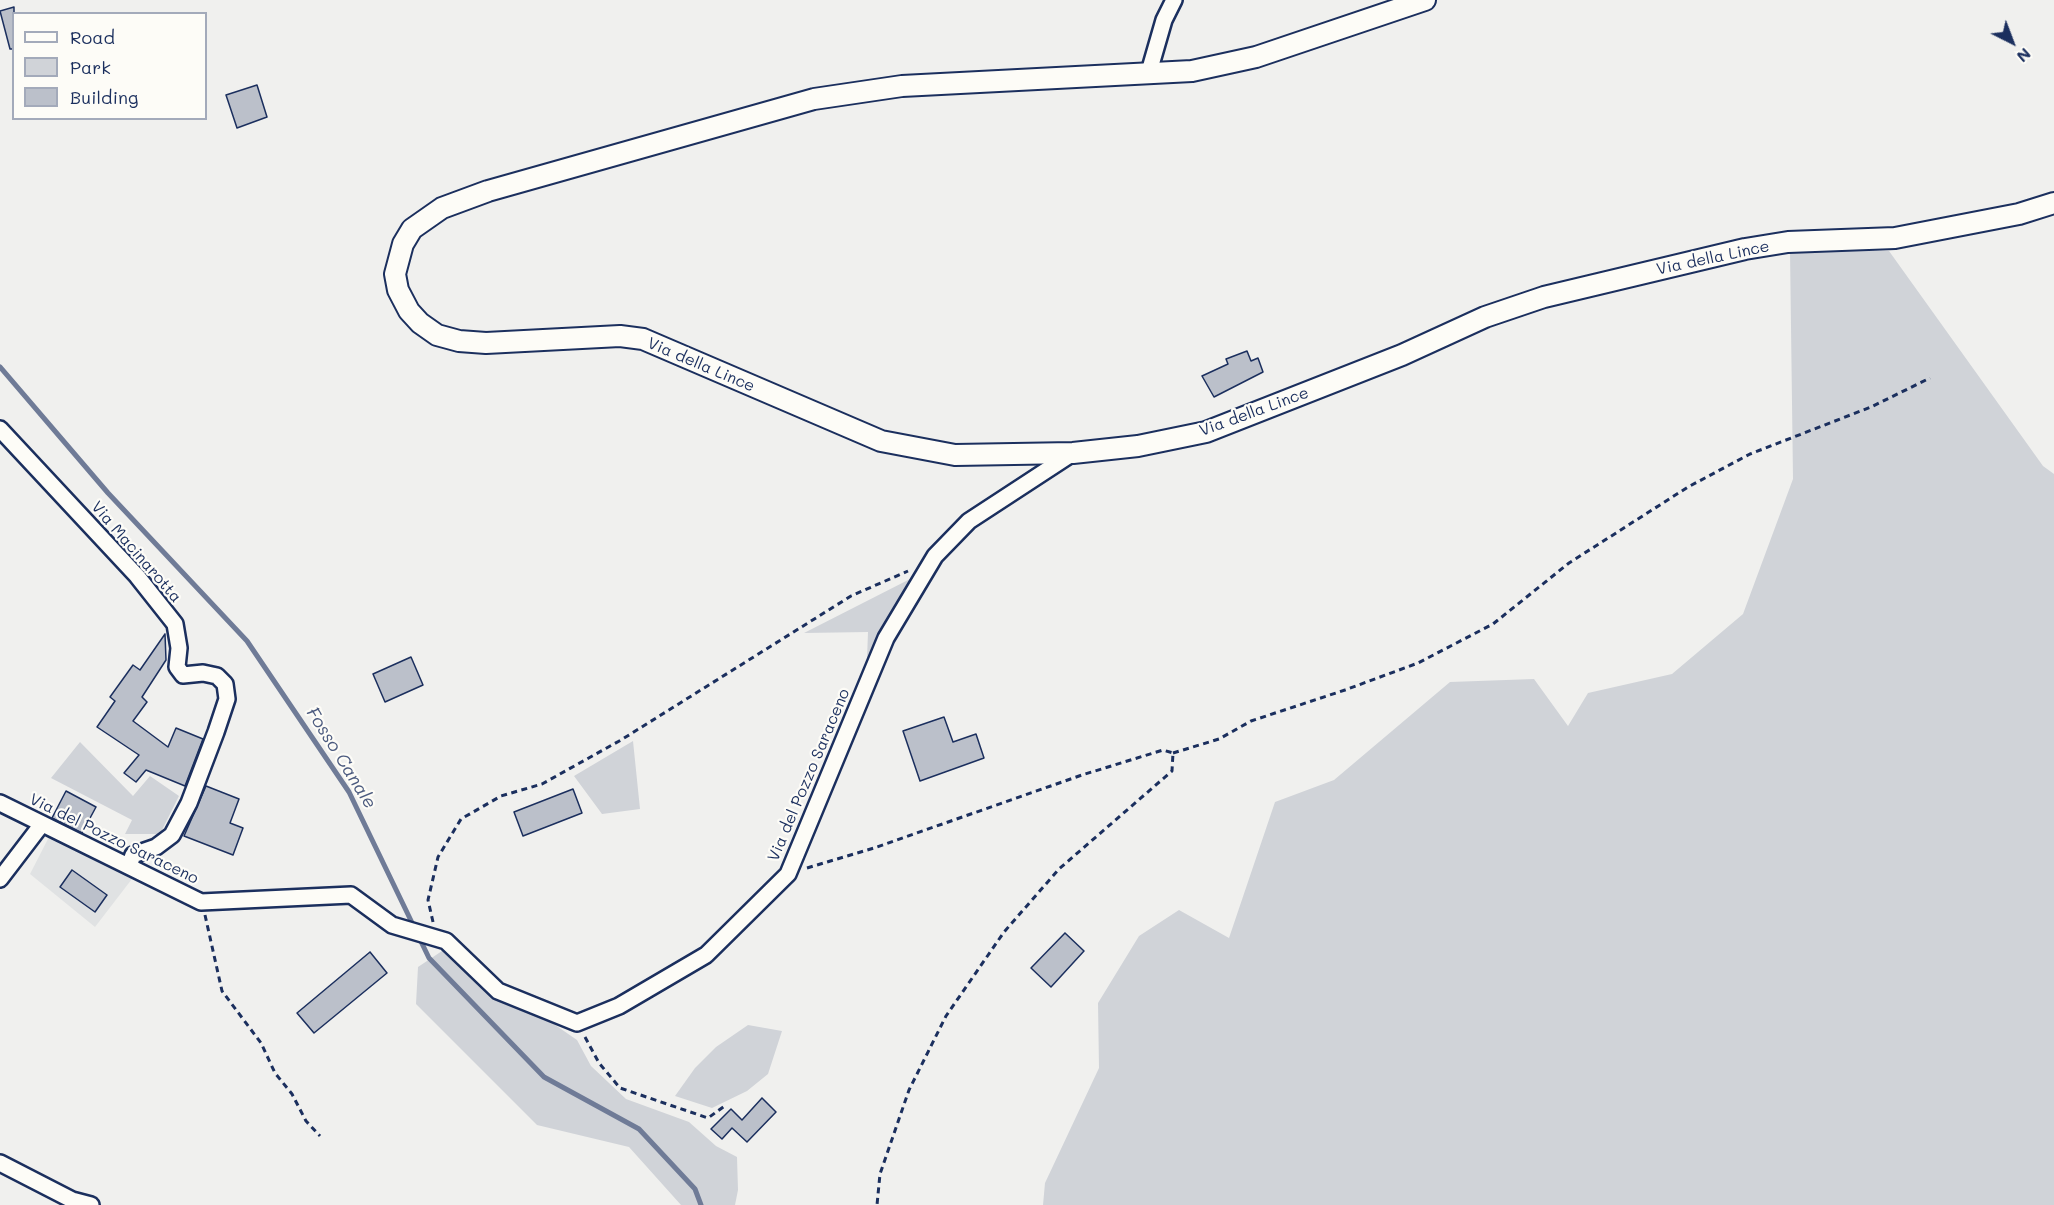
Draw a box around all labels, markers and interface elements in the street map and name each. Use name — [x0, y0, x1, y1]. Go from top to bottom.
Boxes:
legend — [12, 12, 207, 120]
north arrow — [1982, 12, 2042, 72]
text: Road — [70, 25, 115, 49]
text: N — [2013, 44, 2036, 68]
text: Park — [70, 55, 111, 79]
text: Building — [70, 85, 138, 109]
street label: Via della Lince — [1655, 237, 1771, 279]
street label: Via della Lince — [644, 334, 758, 396]
street label: Via della Lince — [1197, 383, 1311, 441]
street label: Via Macinarotta — [87, 498, 185, 606]
street label: Via del Pozzo Saraceno — [764, 686, 854, 864]
water label: Fosso Canale — [301, 703, 381, 813]
street label: Via del Pozzo Saraceno — [26, 790, 202, 888]

